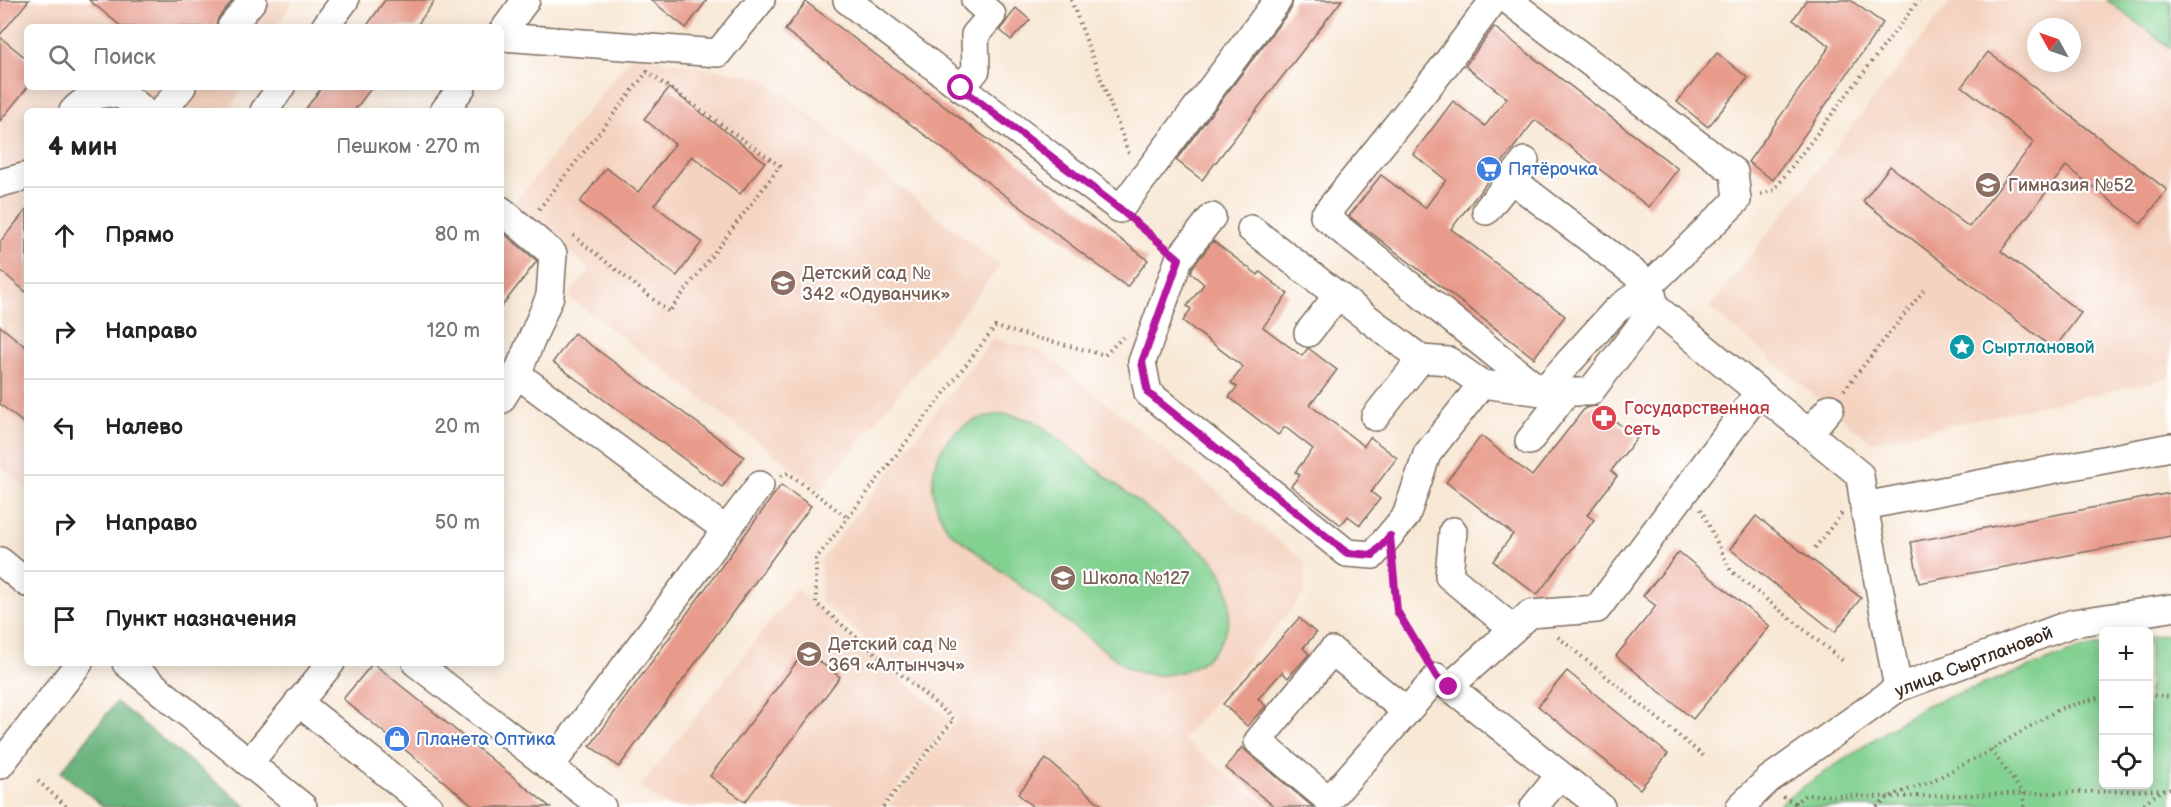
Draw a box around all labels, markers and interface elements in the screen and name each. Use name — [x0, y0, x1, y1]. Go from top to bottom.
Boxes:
north arrow — [2027, 18, 2081, 72]
search box — [24, 24, 504, 90]
icon: search — [45, 41, 78, 74]
text: Поиск — [93, 44, 156, 71]
route start — [947, 74, 973, 100]
text: 4 мин — [48, 132, 117, 163]
text: Пешком · 270 m — [336, 135, 480, 159]
supermarket icon: Пятёрочка — [1474, 154, 1504, 184]
place label: Пятёрочка — [1508, 159, 1599, 180]
school or university icon: Гимназия №52 — [1973, 170, 2003, 200]
place label: Гимназия №52 — [2008, 175, 2135, 196]
icon: ahead — [48, 219, 81, 252]
text: Прямо — [105, 222, 174, 249]
text: 80 m — [435, 223, 480, 247]
place label: Детский сад № 342 «Одуванчик» — [802, 263, 950, 305]
school or university icon: Детский сад № 342 «Одуванчик» — [768, 268, 798, 298]
icon: right — [48, 315, 81, 348]
text: Направо — [105, 318, 197, 345]
text: 120 m — [427, 319, 480, 343]
place icon: Сыртлановой — [1947, 332, 1977, 362]
place label: Сыртлановой — [1982, 337, 2095, 358]
place label: Государственная сеть — [1624, 398, 1770, 440]
pharmacy icon: Государственная сеть — [1589, 403, 1619, 433]
icon: left — [48, 411, 81, 444]
text: Налево — [105, 414, 183, 441]
text: 20 m — [435, 415, 480, 439]
icon: right — [48, 507, 81, 540]
text: Направо — [105, 510, 197, 537]
text: 50 m — [435, 511, 480, 535]
school or university icon: Школа №127 — [1048, 563, 1078, 593]
place label: Школа №127 — [1082, 568, 1190, 589]
icon: arrive — [48, 603, 81, 636]
text: Пункт назначения — [105, 606, 297, 633]
street label: улица Сыртлановой — [1892, 622, 2056, 702]
map controls — [2099, 627, 2153, 789]
button: + — [2099, 627, 2153, 681]
place label: Детский сад № 369 «Алтынчэч» — [828, 634, 965, 676]
school or university icon: Детский сад № 369 «Алтынчэч» — [794, 639, 824, 669]
route end — [1435, 673, 1461, 699]
button: − — [2099, 681, 2153, 735]
shop icon: Планета Оптика — [382, 724, 412, 754]
place label: Планета Оптика — [416, 729, 556, 750]
button: locate — [2099, 735, 2153, 789]

